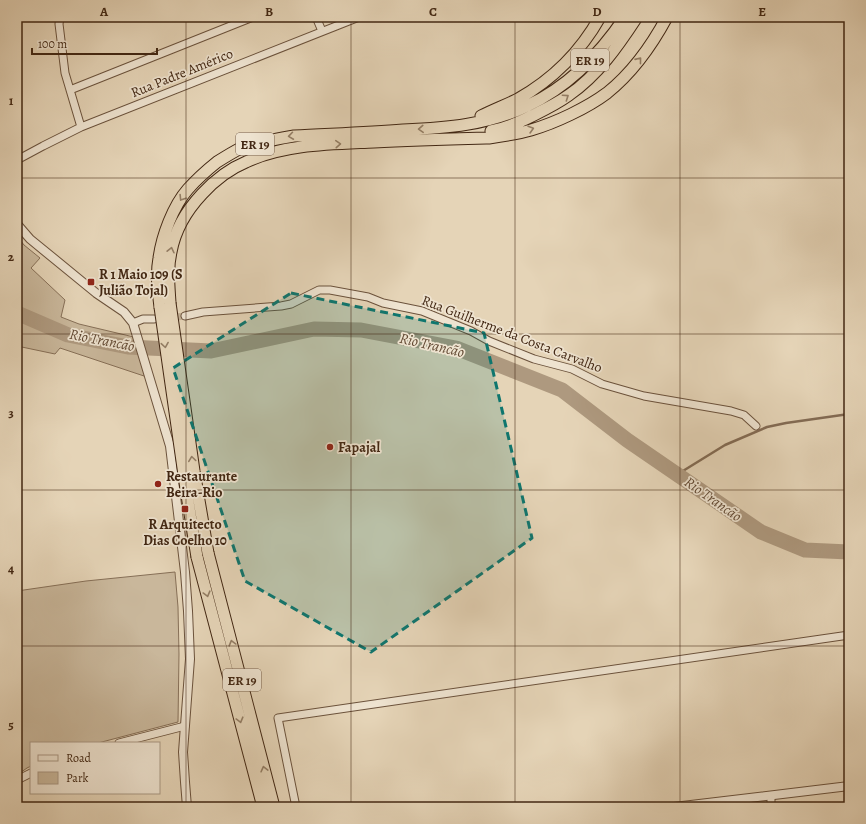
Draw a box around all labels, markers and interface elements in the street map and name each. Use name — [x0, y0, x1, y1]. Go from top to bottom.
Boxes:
text: A — [99, 3, 109, 20]
text: B — [265, 3, 273, 20]
text: C — [429, 3, 437, 20]
text: D — [592, 3, 602, 20]
text: E — [758, 3, 766, 20]
scale bar — [32, 30, 157, 56]
text: 100 m — [38, 36, 67, 52]
street label: Rua Padre Américo — [128, 44, 236, 102]
road number: ER 19 — [571, 49, 609, 71]
one-way arrow — [634, 58, 641, 65]
text: 1 — [9, 92, 14, 109]
one-way arrow — [561, 95, 568, 102]
one-way arrow — [418, 125, 424, 134]
one-way arrow — [528, 125, 535, 134]
one-way arrow — [288, 131, 294, 140]
road number: ER 19 — [236, 133, 274, 155]
one-way arrow — [335, 139, 341, 148]
one-way arrow — [179, 194, 187, 201]
one-way arrow — [167, 247, 175, 254]
text: 2 — [8, 248, 15, 265]
place label: R 1 Maio 109 (S Julião Tojal) — [99, 265, 183, 300]
marker: R 1 Maio 109 (S Julião Tojal) — [86, 277, 96, 287]
street label: Rua Guilherme da Costa Carvalho — [419, 291, 605, 377]
water label: Rio Trancão — [68, 324, 136, 356]
water label: Rio Trancão — [398, 328, 466, 362]
one-way arrow — [160, 342, 169, 348]
text: 3 — [8, 404, 14, 421]
place label: Fapajal — [338, 438, 380, 457]
marker: Fapajal — [325, 442, 335, 452]
one-way arrow — [188, 456, 197, 462]
place label: Restaurante Beira-Rio — [166, 467, 238, 502]
water label: Rio Trancão — [680, 472, 746, 526]
marker: Restaurante Beira-Rio — [153, 479, 163, 489]
marker: R Arquitecto Dias Coelho 10 — [180, 504, 190, 514]
place label: R Arquitecto Dias Coelho 10 — [143, 515, 227, 550]
text: 4 — [8, 560, 14, 577]
one-way arrow — [202, 591, 211, 598]
one-way arrow — [228, 640, 237, 647]
road number: ER 19 — [223, 669, 261, 691]
text: 5 — [8, 716, 14, 733]
one-way arrow — [235, 716, 244, 723]
legend — [30, 742, 160, 794]
text: Road — [66, 750, 92, 766]
one-way arrow — [261, 766, 269, 772]
text: Park — [66, 770, 89, 786]

